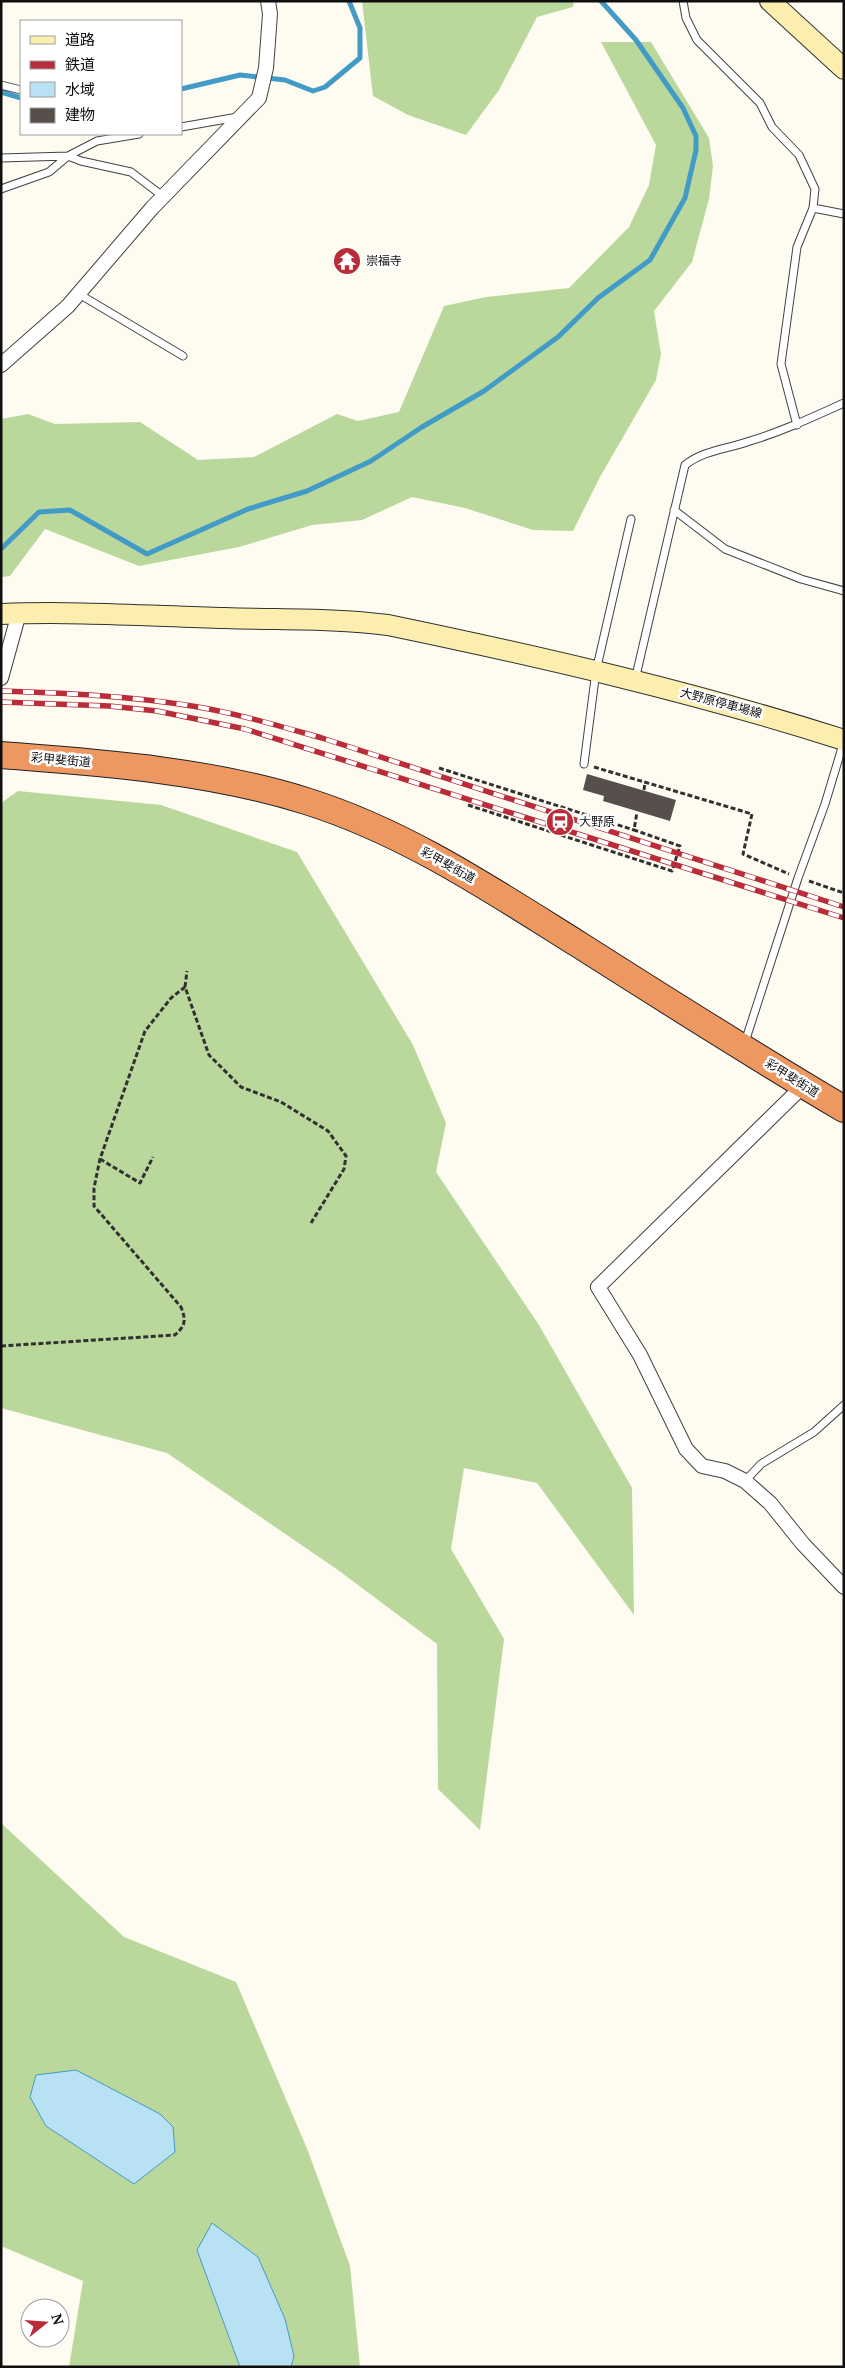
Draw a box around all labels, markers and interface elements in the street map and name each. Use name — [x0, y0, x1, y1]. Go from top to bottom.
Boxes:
legend — [20, 20, 182, 135]
text: 道路 — [65, 29, 95, 49]
text: 鉄道 — [65, 54, 95, 74]
text: 水域 — [65, 79, 95, 99]
text: 建物 — [65, 104, 95, 124]
temple icon: 崇福寺 — [332, 246, 362, 276]
place label: 崇福寺 — [366, 252, 402, 269]
street label: 大野原停車場線 — [678, 683, 764, 722]
street label: 彩甲斐街道 — [30, 748, 92, 771]
station icon: 大野原 — [545, 807, 575, 837]
place label: 大野原 — [579, 813, 615, 830]
street label: 彩甲斐街道 — [418, 843, 479, 887]
street label: 彩甲斐街道 — [762, 1054, 822, 1101]
north arrow — [20, 2298, 70, 2348]
text: N — [47, 2311, 69, 2327]

